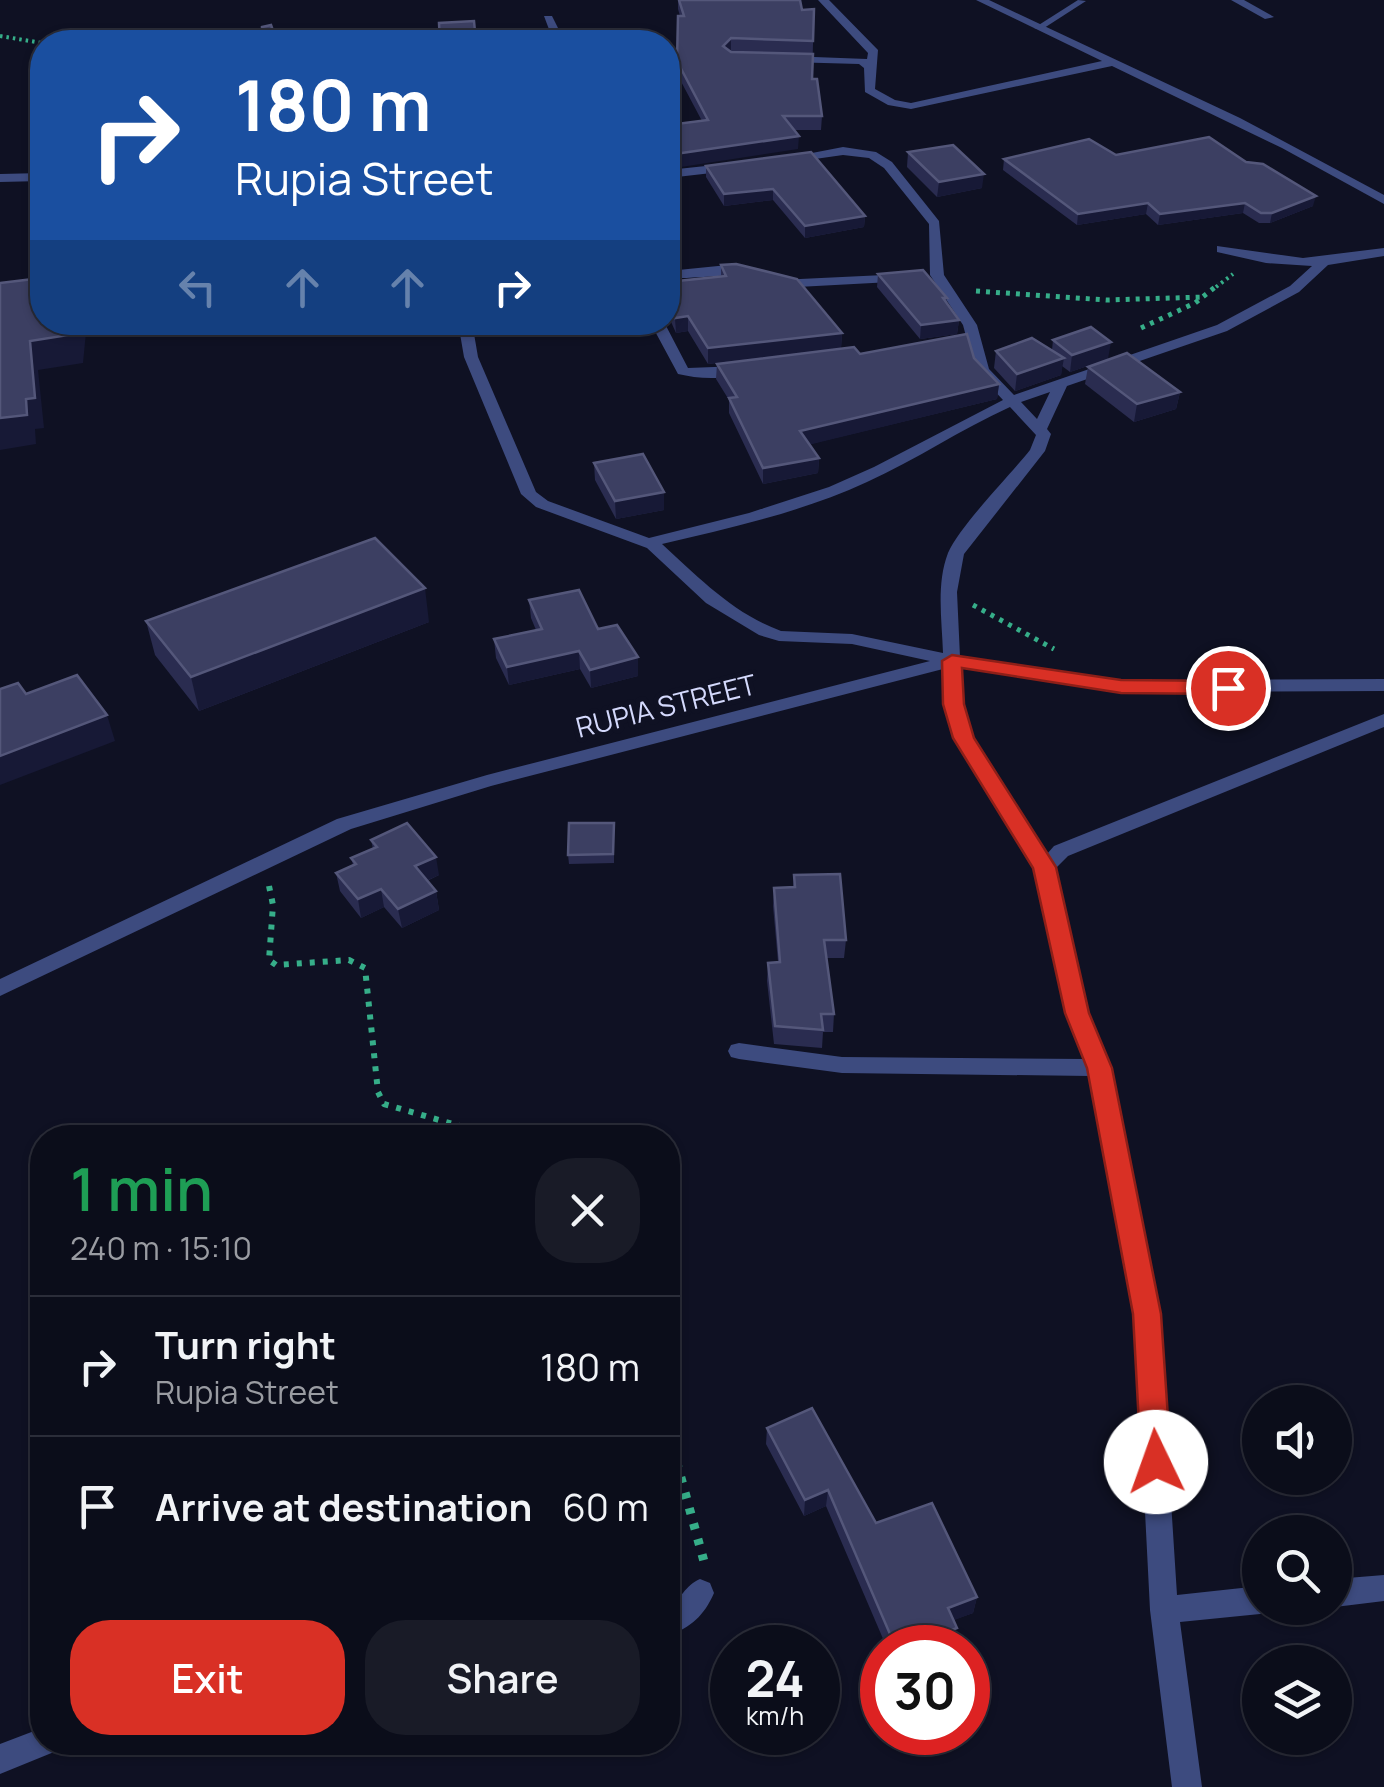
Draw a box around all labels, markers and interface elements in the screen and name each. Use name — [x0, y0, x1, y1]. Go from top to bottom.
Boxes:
text: 180 m — [235, 56, 432, 152]
icon: right — [70, 70, 200, 200]
text: Rupia Street — [235, 147, 493, 209]
icon: left — [170, 260, 225, 315]
icon: ahead — [275, 260, 330, 315]
icon: ahead — [380, 260, 435, 315]
icon: right — [485, 260, 540, 315]
pin — [1186, 646, 1271, 731]
icon: arrive — [1201, 661, 1256, 716]
street label: RUPIA STREET — [572, 664, 760, 746]
text: 1 min — [70, 1147, 213, 1229]
button: close — [535, 1158, 640, 1263]
text: 240 m · 15:10 — [70, 1226, 252, 1270]
text: Turn right — [155, 1318, 336, 1370]
icon: right — [70, 1339, 125, 1394]
text: 180 m — [540, 1340, 640, 1392]
text: Rupia Street — [155, 1370, 339, 1414]
map controls — [1242, 1385, 1352, 1755]
button: sound — [1242, 1385, 1352, 1495]
position arrow — [1104, 1410, 1208, 1514]
icon: arrive — [70, 1479, 125, 1534]
text: Arrive at destination — [155, 1480, 532, 1532]
text: 60 m — [562, 1480, 649, 1532]
button: search — [1242, 1515, 1352, 1625]
button: Exit — [70, 1620, 345, 1735]
button: Share — [365, 1620, 640, 1735]
speed limit sign: 30 — [860, 1625, 990, 1755]
text: 24 — [745, 1644, 805, 1712]
button: layers — [1242, 1645, 1352, 1755]
text: km/h — [746, 1698, 804, 1733]

